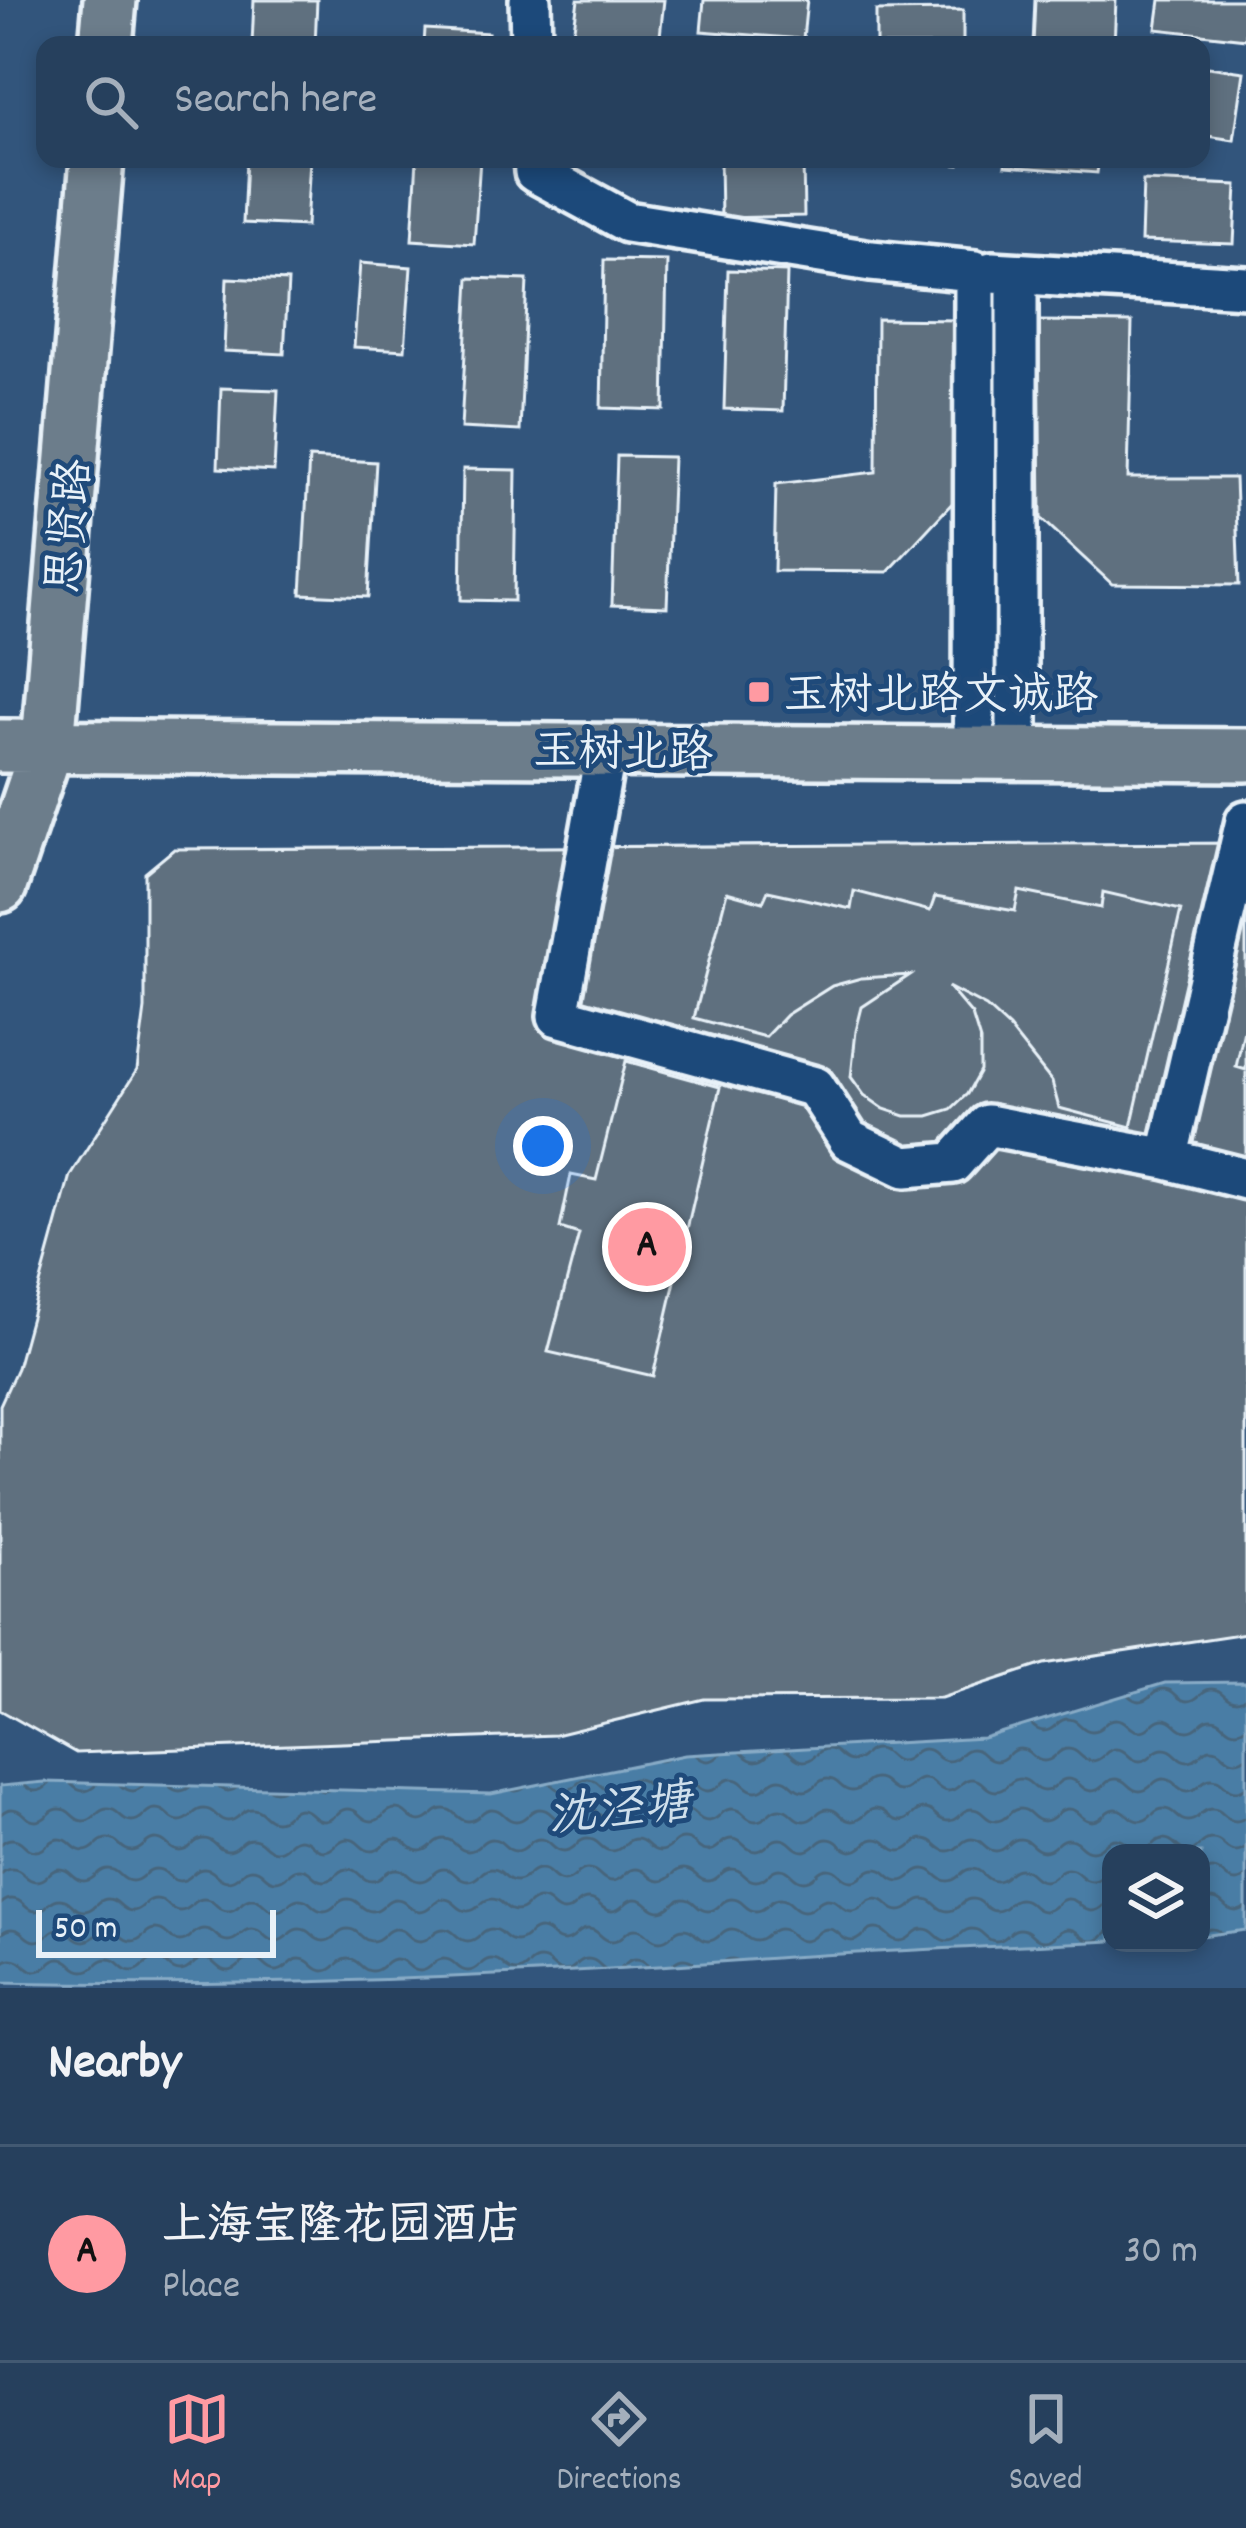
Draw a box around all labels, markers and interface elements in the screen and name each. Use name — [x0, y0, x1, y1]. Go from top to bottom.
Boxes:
search box — [36, 36, 1210, 168]
icon: search — [78, 69, 144, 135]
text: Search here — [174, 70, 377, 134]
street label: 思贤路 — [35, 457, 111, 597]
place label: 玉树北路文诚路 — [783, 667, 1098, 731]
marker: 玉树北路文诚路 — [746, 679, 772, 705]
street label: 玉树北路 — [532, 722, 713, 790]
your location — [513, 1116, 573, 1176]
pin: A — [608, 1202, 686, 1292]
water label: 沈泾塘 — [545, 1771, 700, 1855]
map controls — [1102, 1844, 1210, 1952]
button: layers — [1102, 1844, 1210, 1952]
scale bar — [36, 1904, 276, 1957]
text: 50 m — [54, 1907, 118, 1954]
text: Nearby — [48, 2030, 181, 2102]
text: 上海宝隆花园酒店 — [162, 2197, 522, 2261]
text: A — [76, 2226, 98, 2281]
text: 30 m — [1124, 2226, 1198, 2281]
text: Place — [162, 2261, 240, 2316]
tab: Map — [164, 2386, 230, 2505]
tab: Directions — [557, 2386, 682, 2505]
tab: Saved — [1009, 2386, 1082, 2505]

